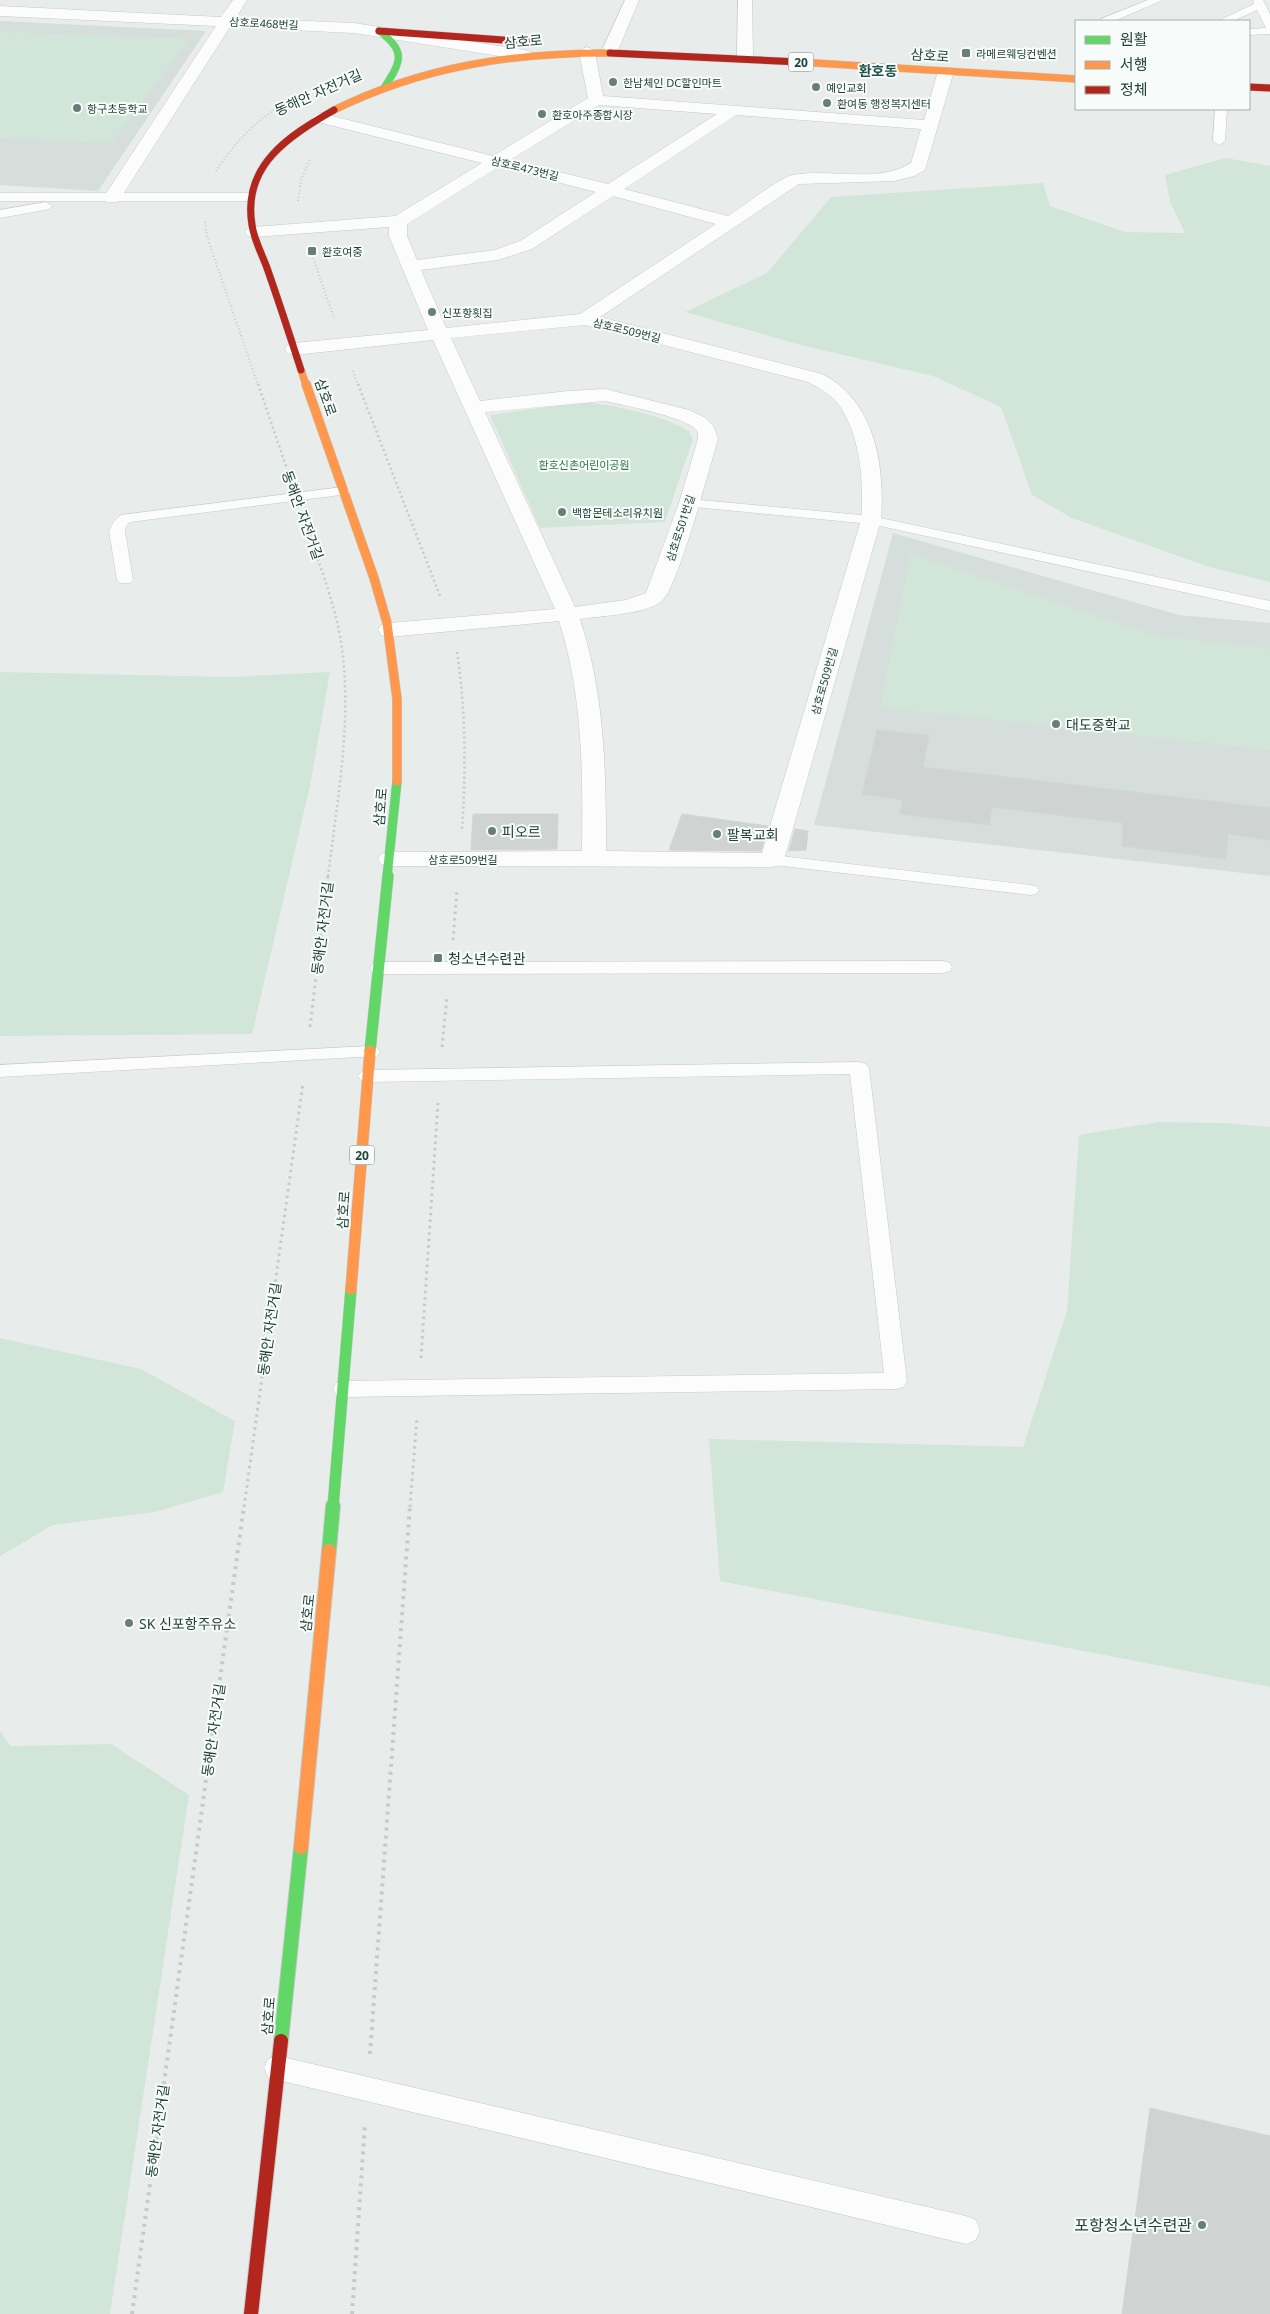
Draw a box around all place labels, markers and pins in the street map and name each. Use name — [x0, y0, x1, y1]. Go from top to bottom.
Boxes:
place label: 라메르웨딩컨벤션 — [976, 46, 1057, 61]
marker: 라메르웨딩컨벤션 — [960, 47, 972, 59]
place label: 한남체인 DC할인마트 — [623, 75, 722, 90]
marker: 한남체인 DC할인마트 — [607, 76, 619, 88]
place label: 예인교회 — [826, 80, 866, 95]
marker: 예인교회 — [810, 81, 822, 93]
place label: 환여동 행정복지센터 — [837, 96, 931, 111]
marker: 환여동 행정복지센터 — [821, 97, 833, 109]
place label: 항구초등학교 — [87, 101, 148, 116]
marker: 항구초등학교 — [71, 102, 83, 114]
place label: 환호아주종합시장 — [552, 107, 633, 122]
marker: 환호아주종합시장 — [536, 108, 548, 120]
place label: 환호여중 — [322, 244, 362, 259]
marker: 환호여중 — [306, 245, 318, 257]
place label: 신포항횟집 — [442, 305, 493, 320]
marker: 신포항횟집 — [426, 306, 438, 318]
place label: 백합몬테소리유치원 — [572, 505, 663, 520]
marker: 백합몬테소리유치원 — [556, 506, 568, 518]
place label: 대도중학교 — [1066, 715, 1131, 734]
marker: 대도중학교 — [1050, 718, 1062, 730]
place label: 피오르 — [502, 822, 541, 841]
marker: 피오르 — [486, 825, 498, 837]
place label: 팔복교회 — [727, 825, 779, 844]
marker: 팔복교회 — [711, 828, 723, 840]
place label: 청소년수련관 — [448, 949, 525, 968]
marker: 청소년수련관 — [432, 952, 444, 964]
place label: SK 신포항주유소 — [139, 1614, 236, 1633]
marker: SK 신포항주유소 — [123, 1617, 135, 1629]
place label: 포항청소년수련관 — [1074, 2214, 1192, 2236]
marker: 포항청소년수련관 — [1196, 2219, 1208, 2231]

